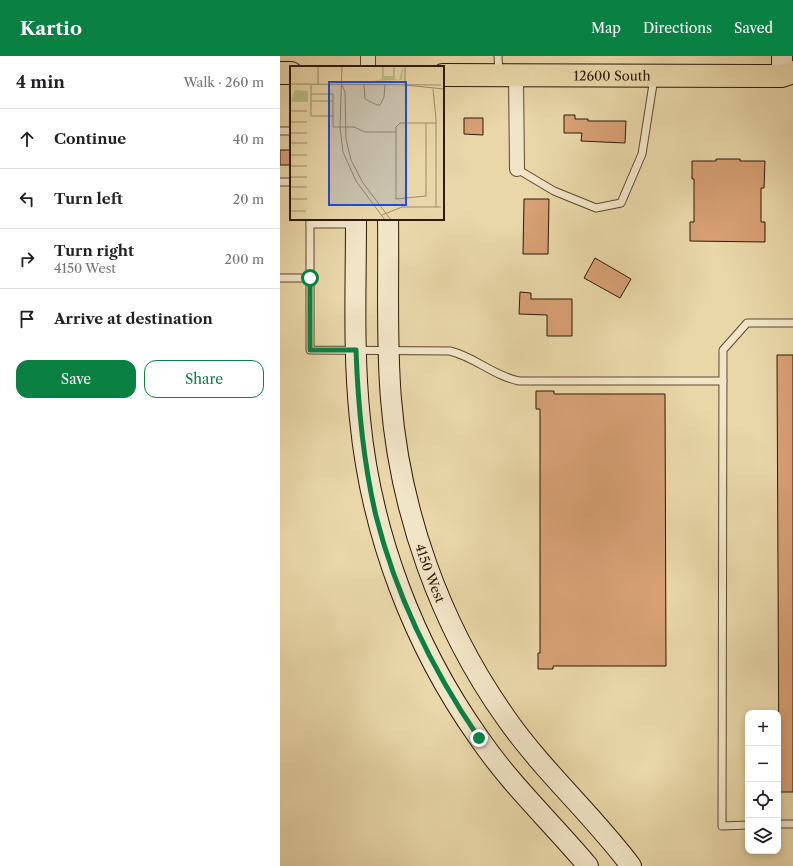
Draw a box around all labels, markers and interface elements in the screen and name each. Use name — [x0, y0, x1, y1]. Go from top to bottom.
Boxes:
text: Kartio — [20, 17, 82, 40]
text: Map — [591, 19, 621, 37]
text: Directions — [643, 19, 712, 37]
text: Saved — [734, 19, 773, 37]
inset map — [290, 66, 444, 220]
street label: 12600 South — [573, 67, 651, 84]
text: 4 min — [16, 72, 65, 92]
text: Walk · 260 m — [183, 74, 264, 90]
icon: ahead — [16, 128, 38, 150]
text: Continue — [54, 129, 126, 148]
text: 40 m — [233, 131, 264, 147]
icon: left — [16, 188, 38, 210]
text: Turn left — [54, 189, 123, 208]
text: 20 m — [233, 191, 264, 207]
text: Turn right — [54, 241, 134, 260]
icon: right — [16, 248, 38, 270]
text: 200 m — [224, 251, 264, 267]
text: 4150 West — [54, 260, 116, 276]
route start — [301, 269, 319, 287]
icon: arrive — [16, 308, 38, 330]
text: Arrive at destination — [54, 309, 213, 328]
button: Save — [16, 360, 136, 398]
button: Share — [144, 360, 264, 398]
street label: 4150 West — [412, 541, 449, 605]
map controls — [745, 710, 781, 854]
button: + — [745, 710, 781, 746]
route end — [470, 729, 488, 747]
button: − — [745, 746, 781, 782]
button: locate — [745, 782, 781, 818]
button: layers — [745, 818, 781, 854]

